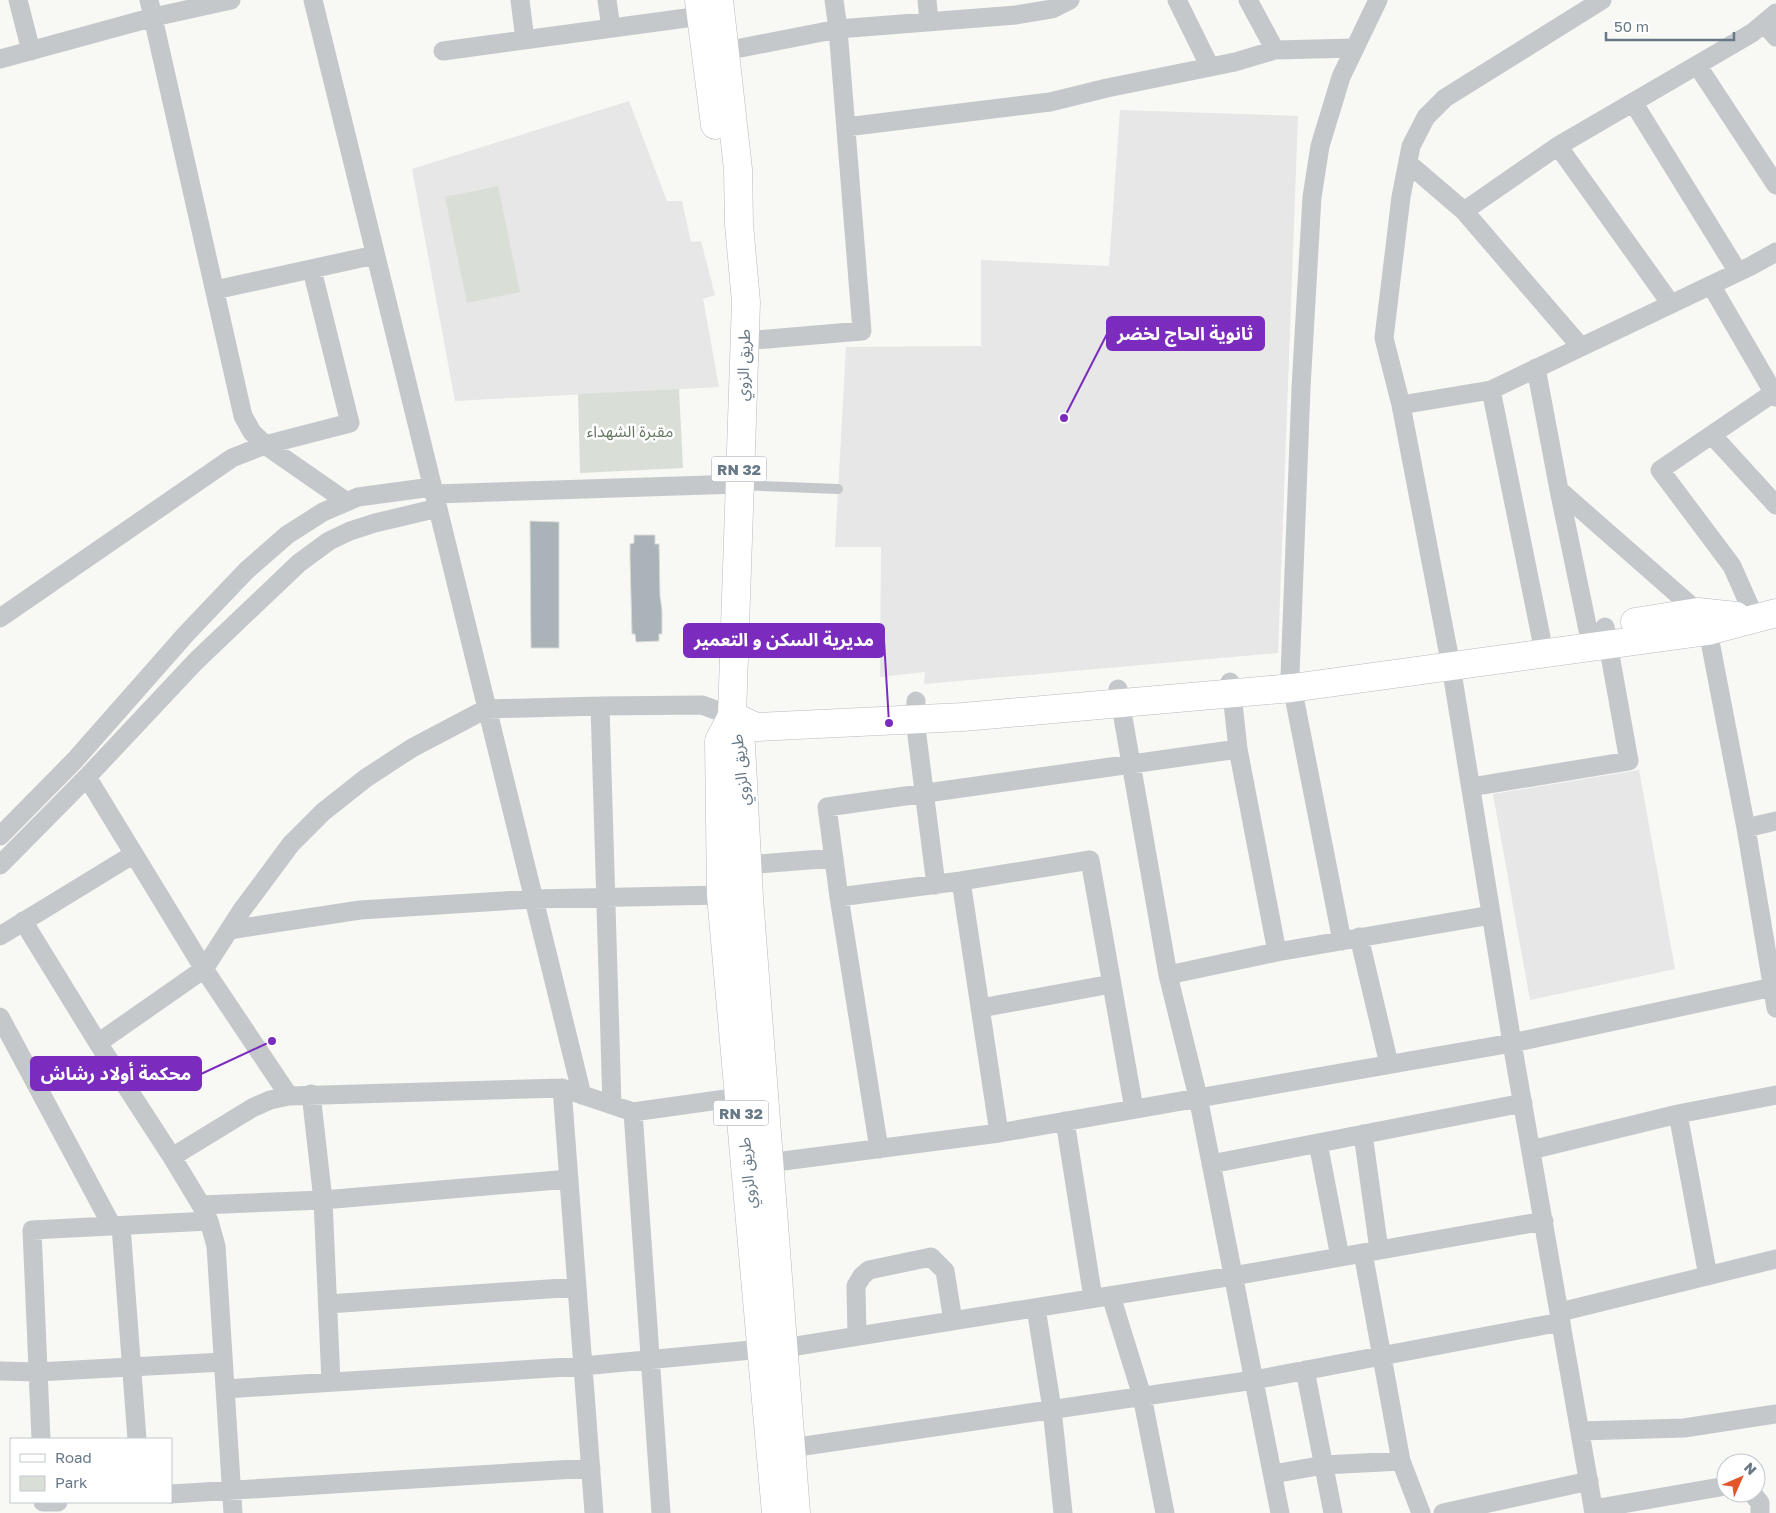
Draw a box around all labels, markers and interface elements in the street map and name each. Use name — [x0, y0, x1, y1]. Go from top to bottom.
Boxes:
scale bar — [1606, 10, 1734, 42]
text: 50 m — [1614, 17, 1649, 35]
callout: ثانوية الحاج لخضر — [1107, 317, 1264, 350]
text: ثانوية الحاج لخضر — [1116, 322, 1253, 347]
street label: طريق الزوي — [732, 329, 757, 401]
park label: مقبرة الشهداء — [587, 421, 673, 441]
road number: RN 32 — [712, 456, 766, 482]
callout: مديرية السكن و التعمير — [684, 624, 884, 657]
text: مديرية السكن و التعمير — [693, 628, 874, 651]
street label: طريق الزوي — [726, 733, 756, 807]
callout: محكمة أولاد رشاش — [31, 1057, 201, 1090]
text: محكمة أولاد رشاش — [41, 1061, 191, 1085]
road number: RN 32 — [714, 1100, 768, 1126]
street label: طريق الزوي — [734, 1136, 763, 1210]
legend — [10, 1438, 172, 1503]
text: Road — [55, 1448, 92, 1466]
north arrow — [1716, 1453, 1766, 1503]
text: N — [1741, 1459, 1760, 1478]
text: Park — [55, 1473, 88, 1491]

